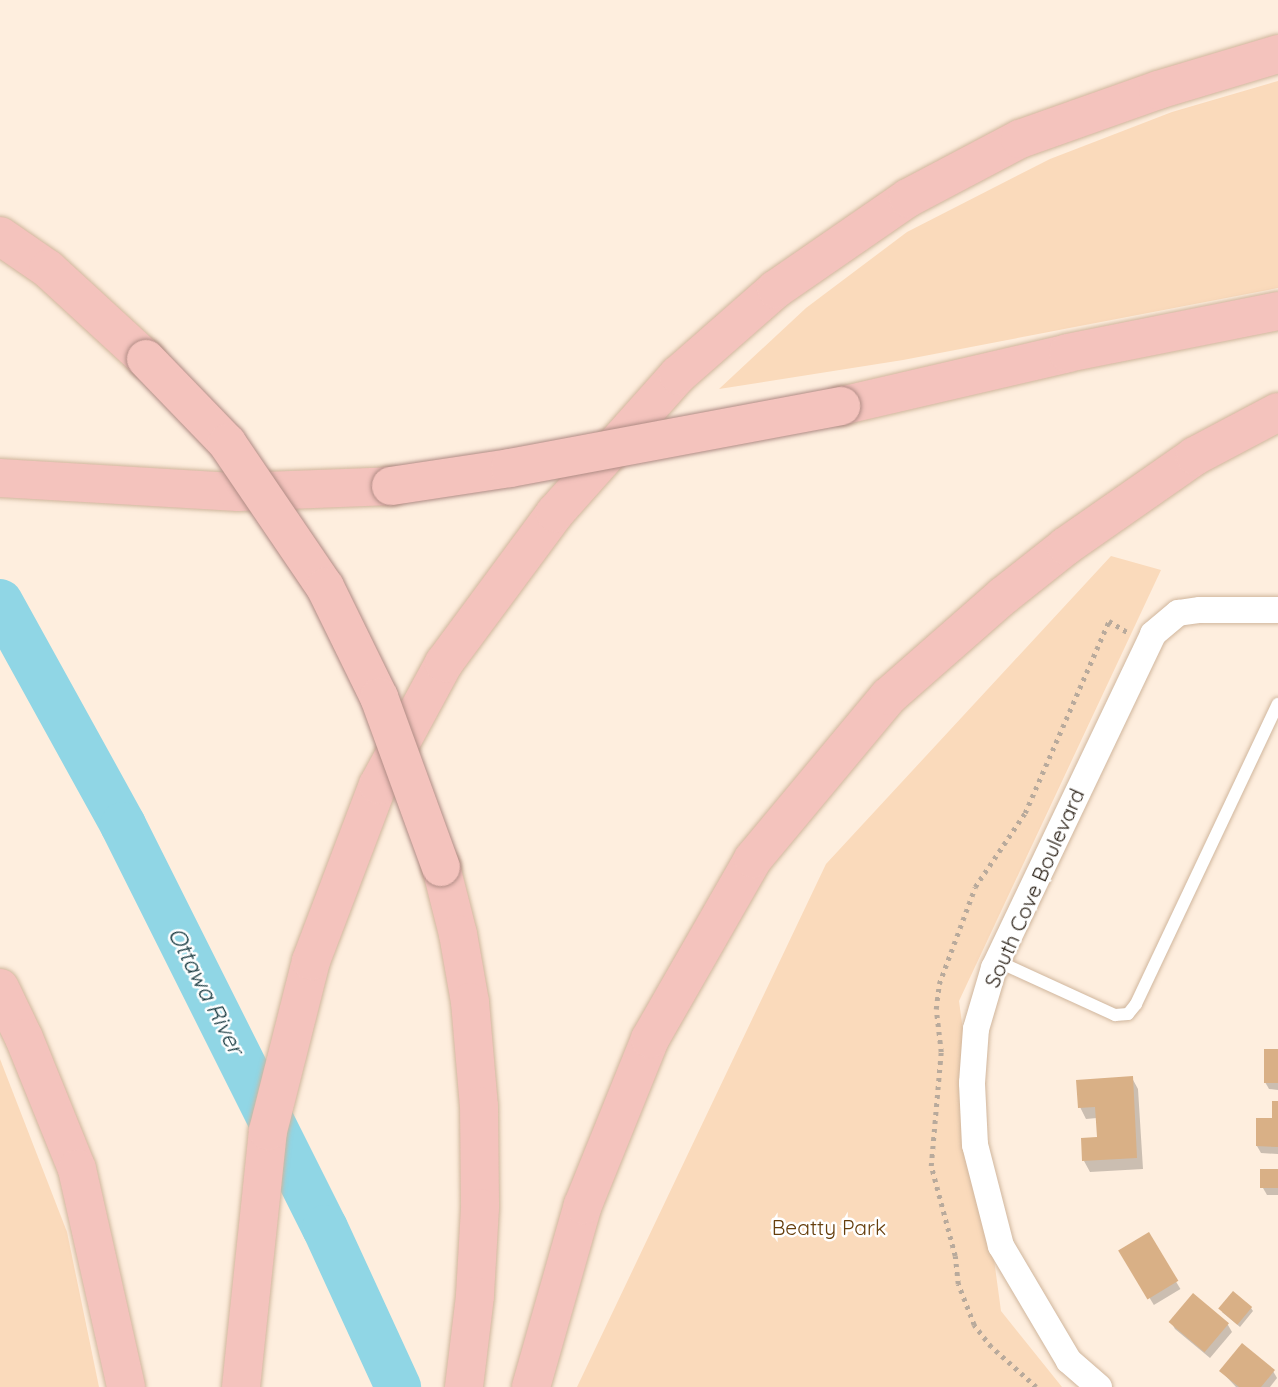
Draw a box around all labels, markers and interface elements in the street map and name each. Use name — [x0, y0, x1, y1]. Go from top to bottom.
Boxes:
street label: South Cove Boulevard — [979, 785, 1089, 991]
water label: Ottawa River — [162, 923, 250, 1059]
park label: Beatty Park — [772, 1214, 886, 1240]

